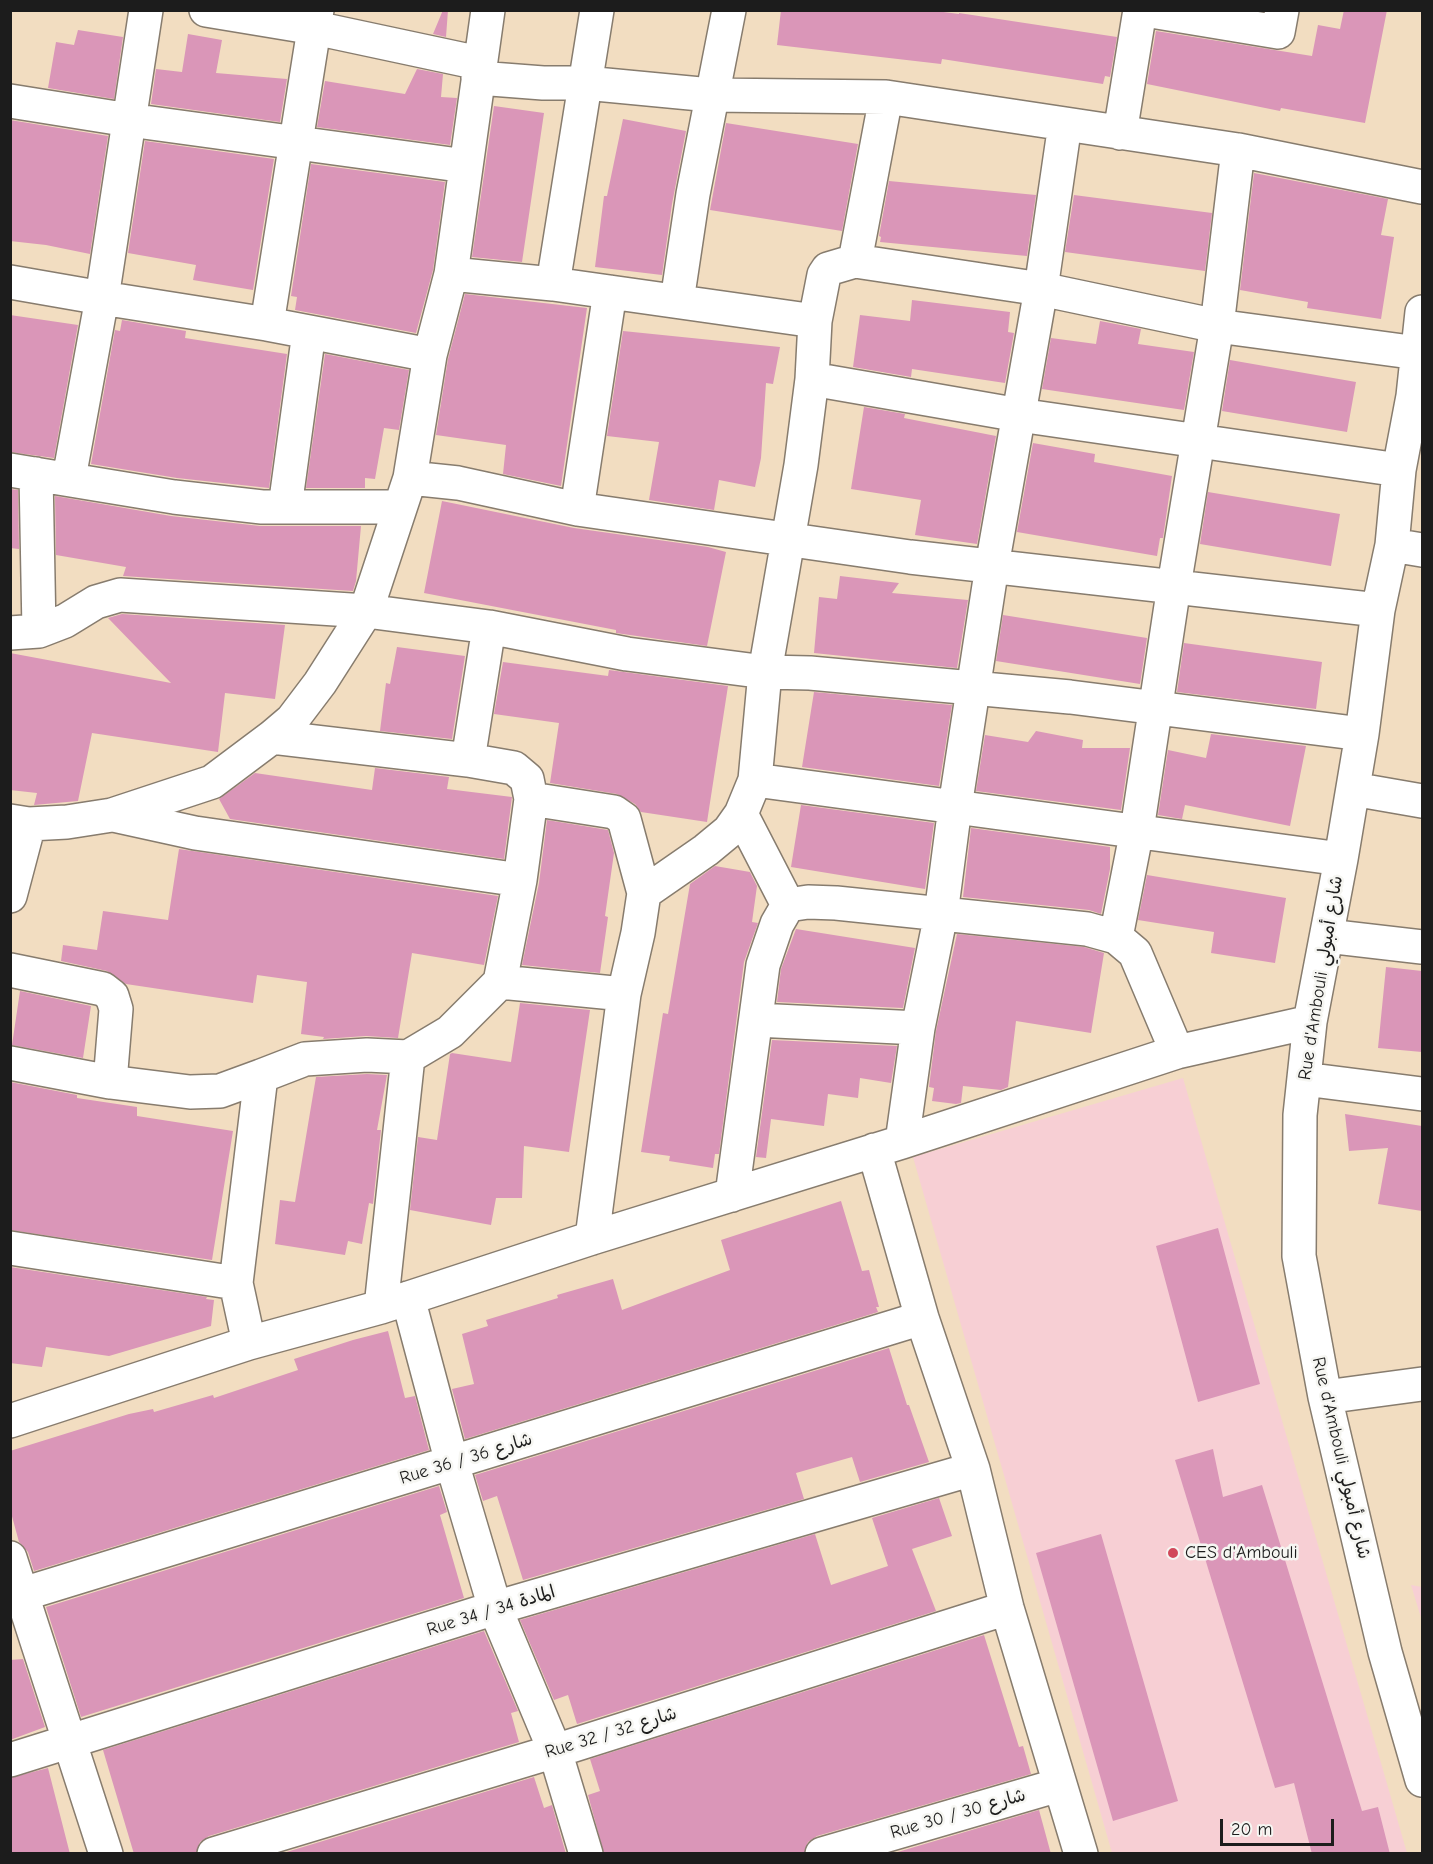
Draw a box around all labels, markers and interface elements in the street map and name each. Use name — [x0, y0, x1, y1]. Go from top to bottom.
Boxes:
street label: Rue d'Ambouli شارع أمبولي — [1294, 874, 1348, 1082]
street label: Rue d'Ambouli شارع أمبولي — [1307, 1355, 1375, 1561]
street label: Rue 36 / شارع 36 — [397, 1429, 535, 1489]
place label: CES d'Ambouli — [1185, 1542, 1298, 1564]
marker: CES d'Ambouli — [1166, 1546, 1180, 1560]
street label: Rue 34 / المادة 34 — [424, 1581, 558, 1641]
street label: Rue 32 / شارع 32 — [542, 1703, 680, 1763]
street label: Rue 30 / شارع 30 — [888, 1784, 1028, 1844]
scale bar — [1223, 1807, 1337, 1845]
text: 20 m — [1231, 1819, 1272, 1840]

